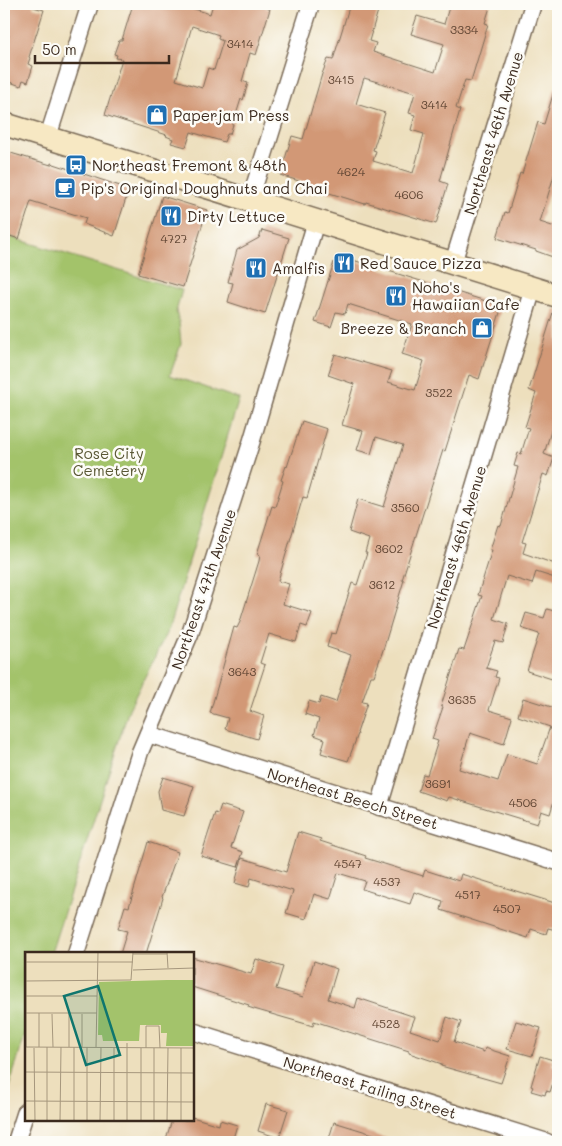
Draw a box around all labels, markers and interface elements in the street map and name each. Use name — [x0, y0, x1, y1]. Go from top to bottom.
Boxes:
house number: 3334 — [450, 21, 478, 37]
scale bar — [35, 32, 169, 64]
house number: 3414 — [227, 35, 253, 51]
text: 50 m — [42, 39, 77, 59]
street label: Northeast 46th Avenue — [459, 49, 527, 217]
house number: 3415 — [328, 71, 354, 87]
house number: 3414 — [421, 96, 447, 112]
shop icon: Paperjam Press — [145, 103, 169, 127]
place label: Paperjam Press — [173, 105, 289, 125]
bus stop icon: Northeast Fremont & 48th — [64, 153, 88, 177]
place label: Northeast Fremont & 48th — [92, 155, 286, 175]
house number: 4624 — [337, 163, 365, 179]
cafe icon: Pip's Original Doughnuts and Chai — [53, 176, 77, 200]
place label: Pip's Original Doughnuts and Chai — [81, 178, 328, 198]
house number: 4606 — [395, 186, 423, 202]
restaurant icon: Dirty Lettuce — [159, 204, 183, 228]
place label: Dirty Lettuce — [187, 206, 285, 226]
house number: 4727 — [160, 230, 188, 246]
restaurant icon: Red Sauce Pizza — [332, 251, 356, 275]
place label: Red Sauce Pizza — [360, 253, 482, 273]
restaurant icon: Amalfis — [244, 256, 268, 280]
place label: Amalfis — [272, 258, 325, 278]
place label: Noho's Hawaiian Cafe — [412, 277, 520, 314]
restaurant icon: Noho's Hawaiian Cafe — [384, 284, 408, 308]
shop icon: Breeze & Branch — [470, 316, 494, 340]
place label: Breeze & Branch — [341, 318, 466, 338]
house number: 3522 — [425, 384, 453, 400]
park label: Rose City Cemetery — [73, 443, 145, 480]
street label: Northeast 46th Avenue — [422, 463, 490, 631]
house number: 3560 — [391, 499, 420, 515]
street label: Northeast 47th Avenue — [166, 506, 240, 672]
house number: 3602 — [375, 540, 403, 556]
house number: 3612 — [369, 576, 395, 592]
house number: 3643 — [228, 663, 256, 679]
house number: 3635 — [448, 691, 476, 707]
street label: Northeast Beech Street — [265, 762, 441, 834]
house number: 3691 — [425, 775, 451, 791]
house number: 4506 — [509, 794, 537, 810]
house number: 4547 — [334, 855, 362, 871]
house number: 4537 — [373, 873, 401, 889]
house number: 4517 — [455, 886, 481, 902]
house number: 4507 — [493, 900, 521, 916]
inset map — [25, 952, 194, 1121]
house number: 4528 — [372, 1015, 400, 1031]
street label: Northeast Failing Street — [281, 1051, 459, 1123]

